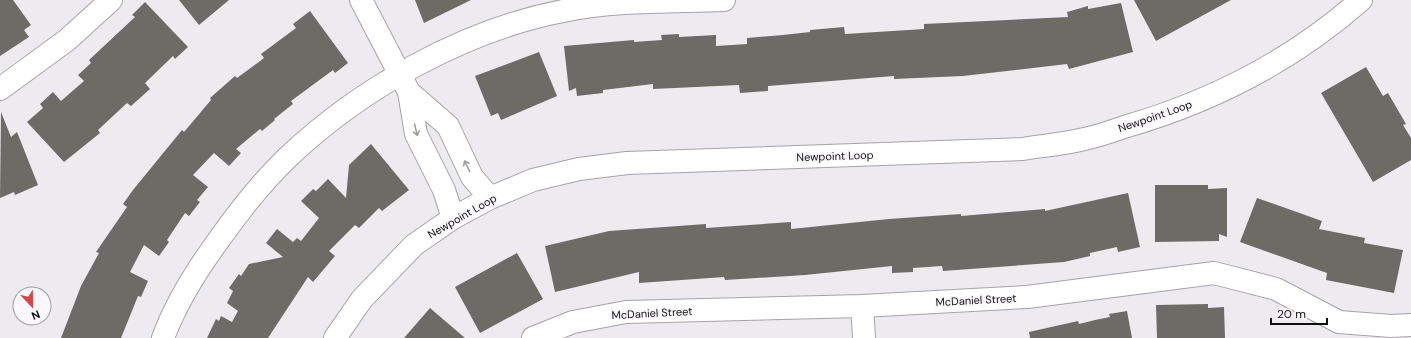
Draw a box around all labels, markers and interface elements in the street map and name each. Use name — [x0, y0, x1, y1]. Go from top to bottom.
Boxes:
street label: Newpoint Loop — [1116, 97, 1194, 135]
one-way arrow — [412, 124, 420, 137]
street label: Newpoint Loop — [796, 148, 874, 164]
one-way arrow — [463, 161, 470, 173]
street label: Newpoint Loop — [425, 191, 499, 241]
north arrow — [12, 286, 52, 326]
street label: McDaniel Street — [935, 291, 1017, 309]
scale bar — [1271, 300, 1327, 326]
street label: McDaniel Street — [611, 304, 693, 322]
text: 20 m — [1277, 306, 1306, 322]
text: N — [29, 307, 42, 323]

